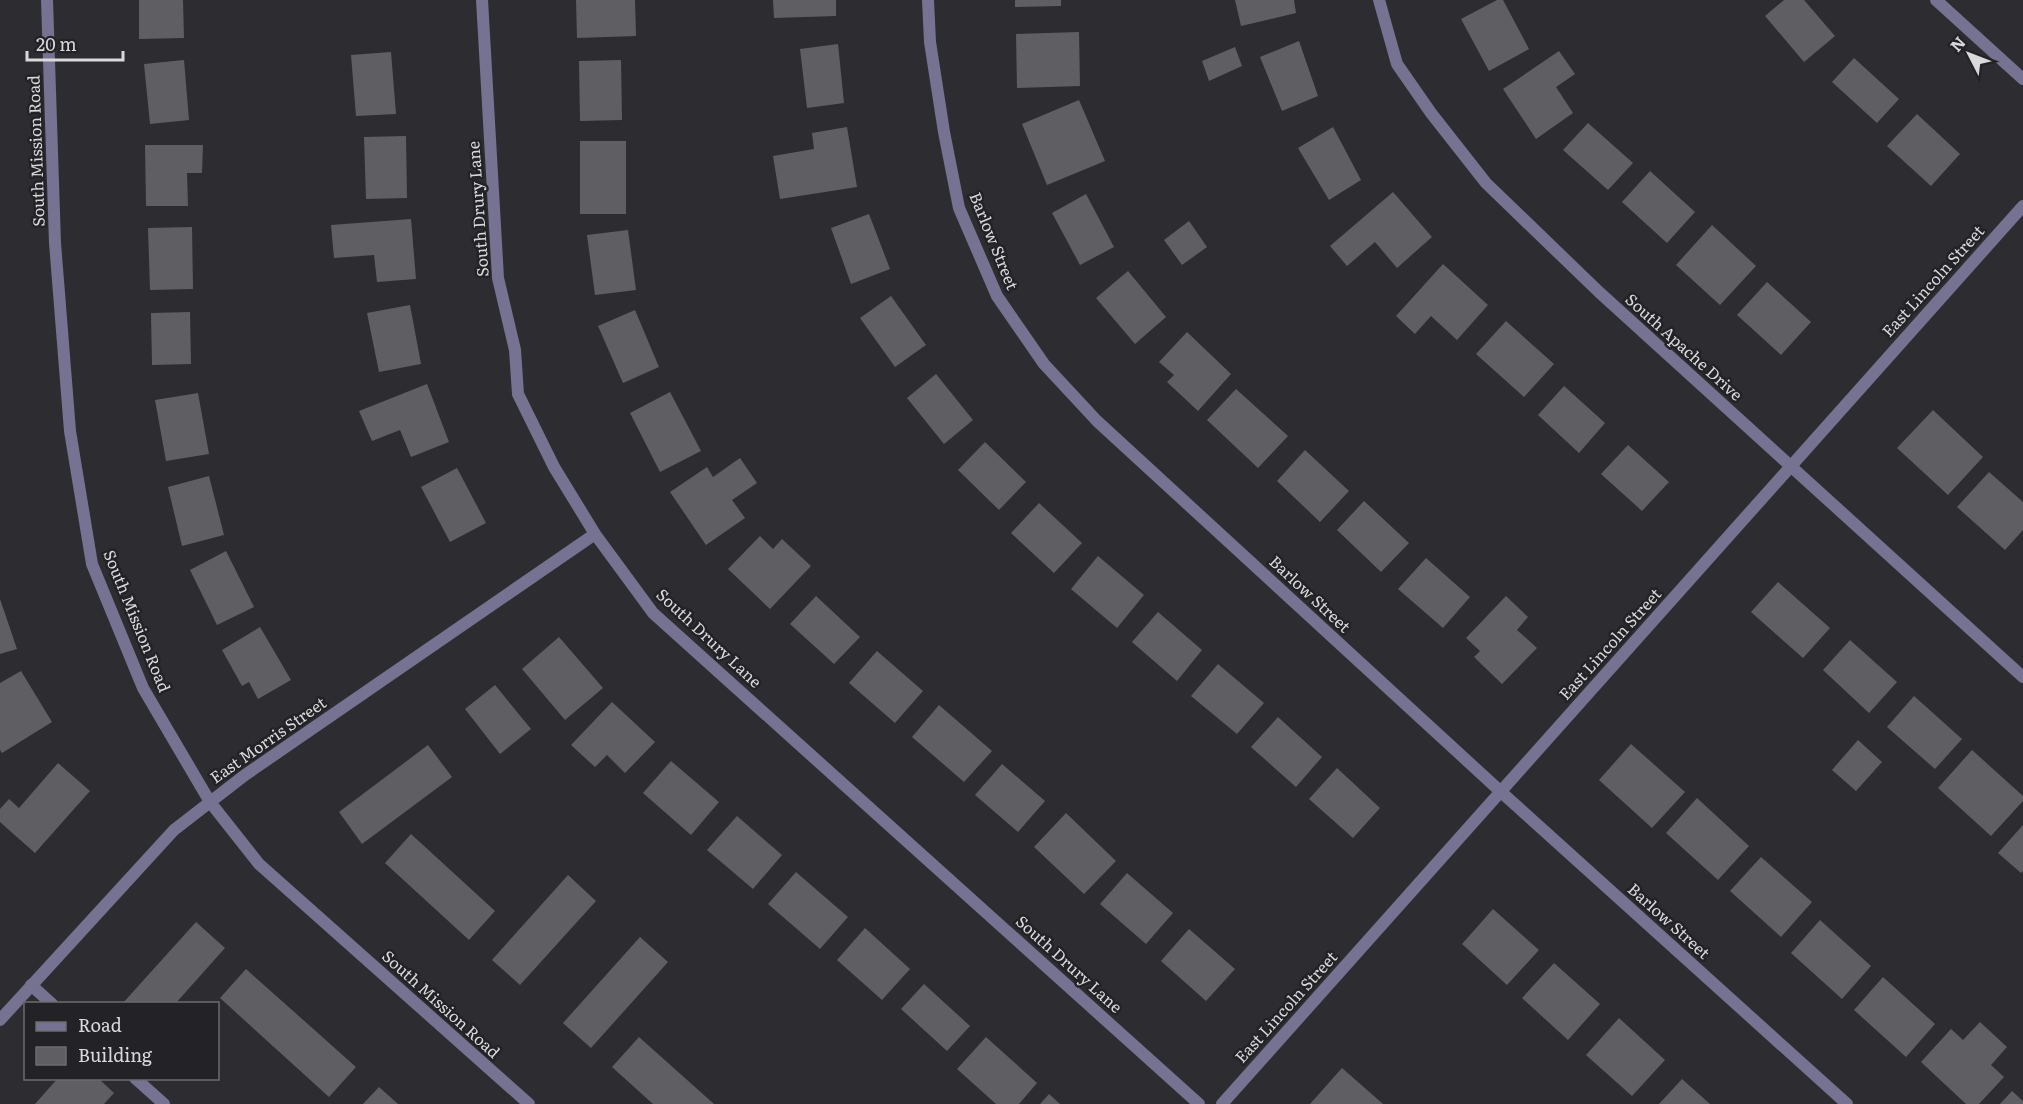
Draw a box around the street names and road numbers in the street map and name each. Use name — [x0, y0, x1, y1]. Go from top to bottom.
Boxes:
street label: South Mission Road — [20, 75, 50, 227]
street label: South Drury Lane — [460, 140, 494, 278]
street label: Barlow Street — [964, 188, 1026, 294]
street label: East Lincoln Street — [1875, 219, 1989, 342]
street label: South Apache Drive — [1621, 287, 1749, 406]
street label: South Mission Road — [98, 546, 178, 696]
street label: Barlow Street — [1265, 549, 1357, 638]
street label: South Drury Lane — [652, 582, 768, 692]
street label: East Lincoln Street — [1552, 582, 1666, 705]
street label: East Morris Street — [204, 690, 331, 788]
street label: Barlow Street — [1623, 877, 1717, 964]
street label: South Drury Lane — [1011, 909, 1128, 1018]
street label: South Mission Road — [377, 944, 506, 1063]
street label: East Lincoln Street — [1228, 945, 1342, 1068]

